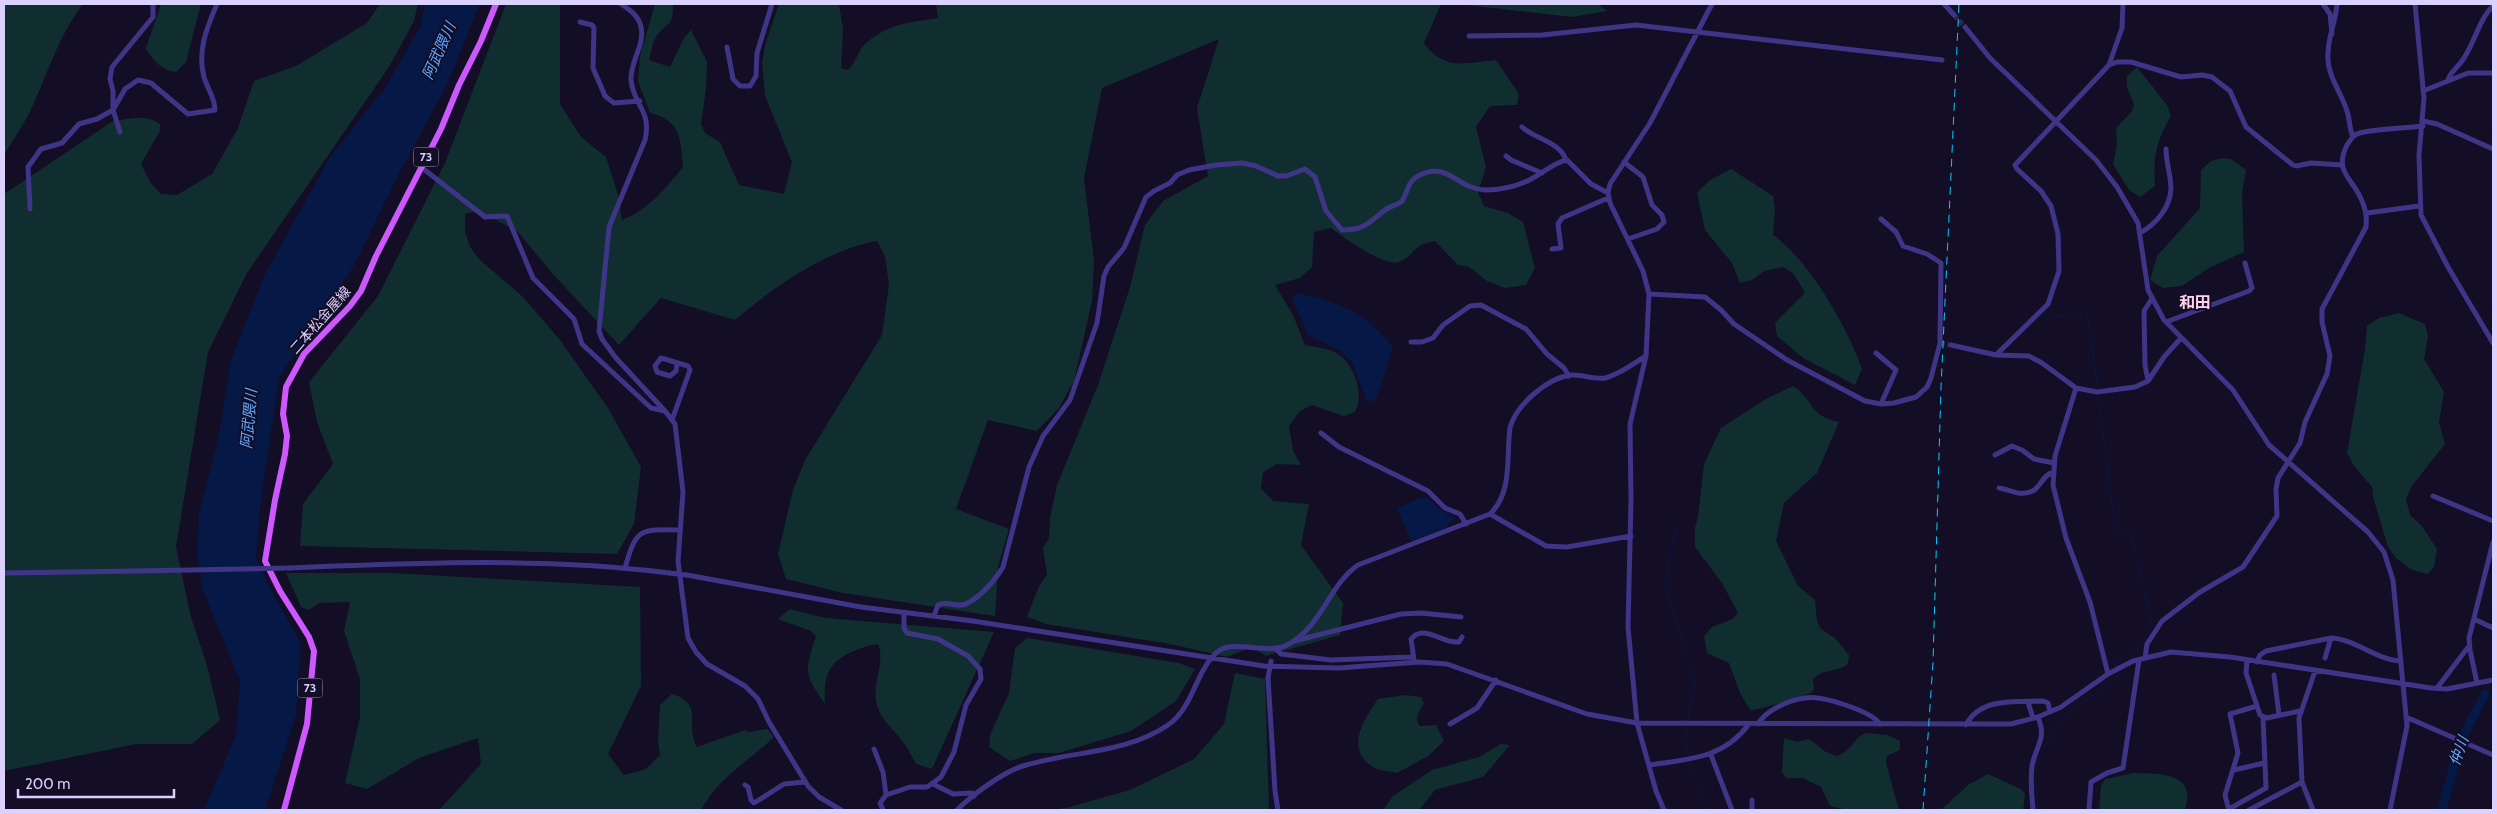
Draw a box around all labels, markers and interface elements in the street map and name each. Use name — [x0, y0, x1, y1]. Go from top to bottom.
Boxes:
water label: 阿武隈川 — [419, 18, 460, 82]
road number: 73 — [414, 148, 438, 166]
street label: 二本松金屋線 — [286, 282, 354, 358]
district label: 和田 — [2179, 293, 2211, 312]
water label: 阿武隈川 — [237, 386, 261, 450]
road number: 73 — [298, 678, 322, 698]
water label: 仲川 — [2446, 732, 2473, 768]
scale bar — [18, 766, 174, 798]
text: 200 m — [25, 775, 70, 793]

